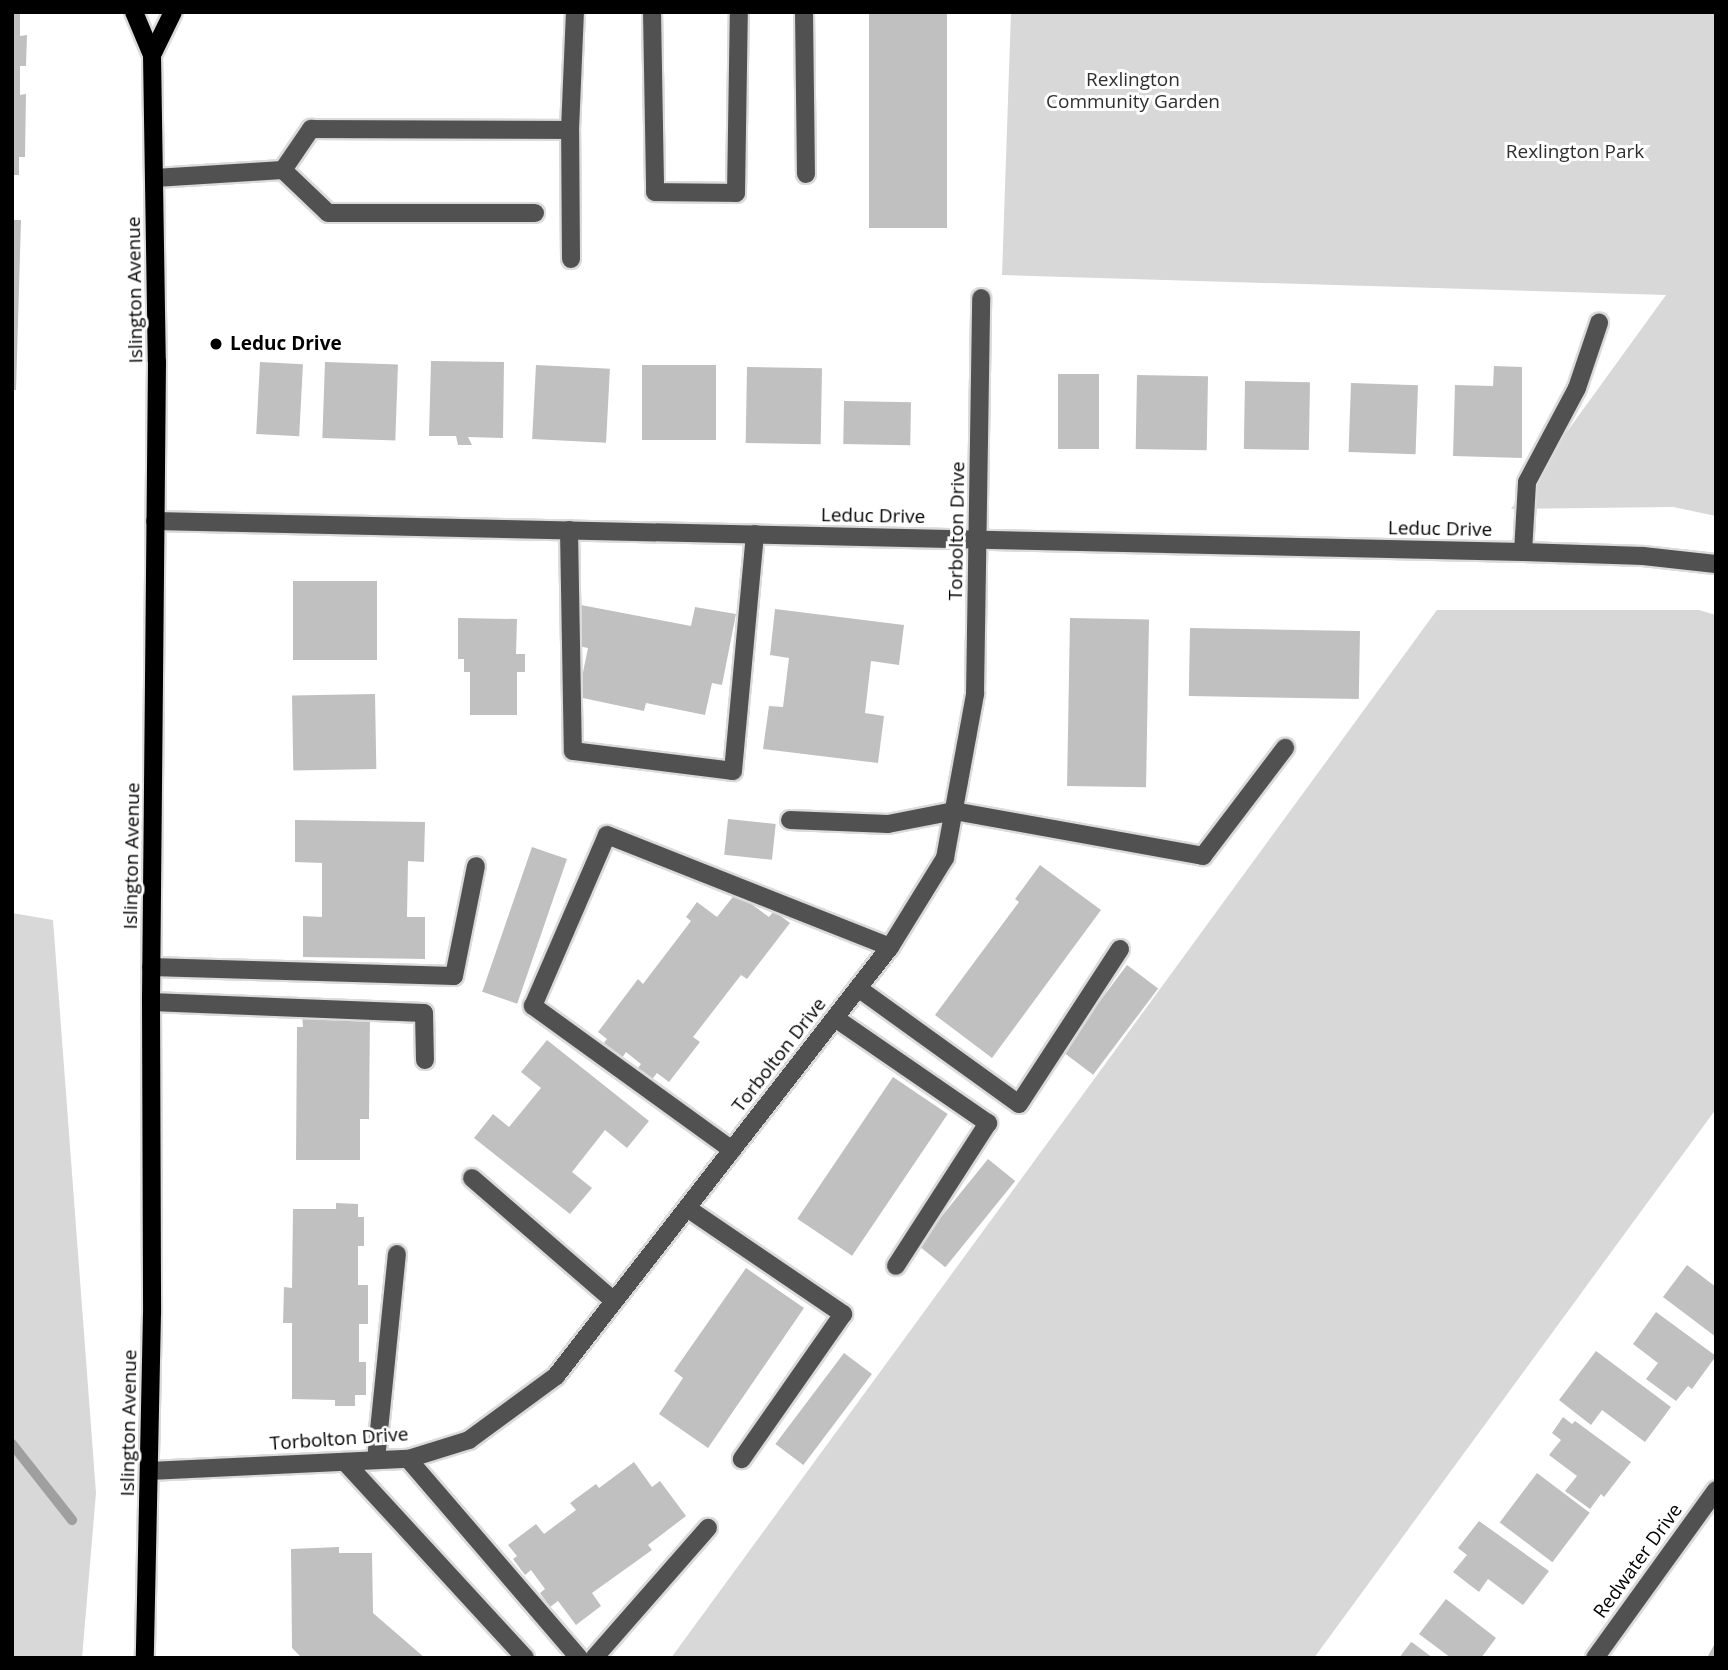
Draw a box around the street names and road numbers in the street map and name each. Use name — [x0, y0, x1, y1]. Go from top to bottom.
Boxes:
street label: Islington Avenue — [122, 216, 148, 364]
street label: Torbolton Drive — [944, 461, 970, 601]
street label: Leduc Drive — [821, 504, 925, 528]
street label: Leduc Drive — [1388, 517, 1492, 541]
street label: Islington Avenue — [119, 782, 145, 930]
street label: Torbolton Drive — [727, 993, 831, 1117]
street label: Islington Avenue — [116, 1349, 142, 1497]
street label: Torbolton Drive — [269, 1423, 409, 1455]
street label: Redwater Drive — [1589, 1499, 1687, 1623]

